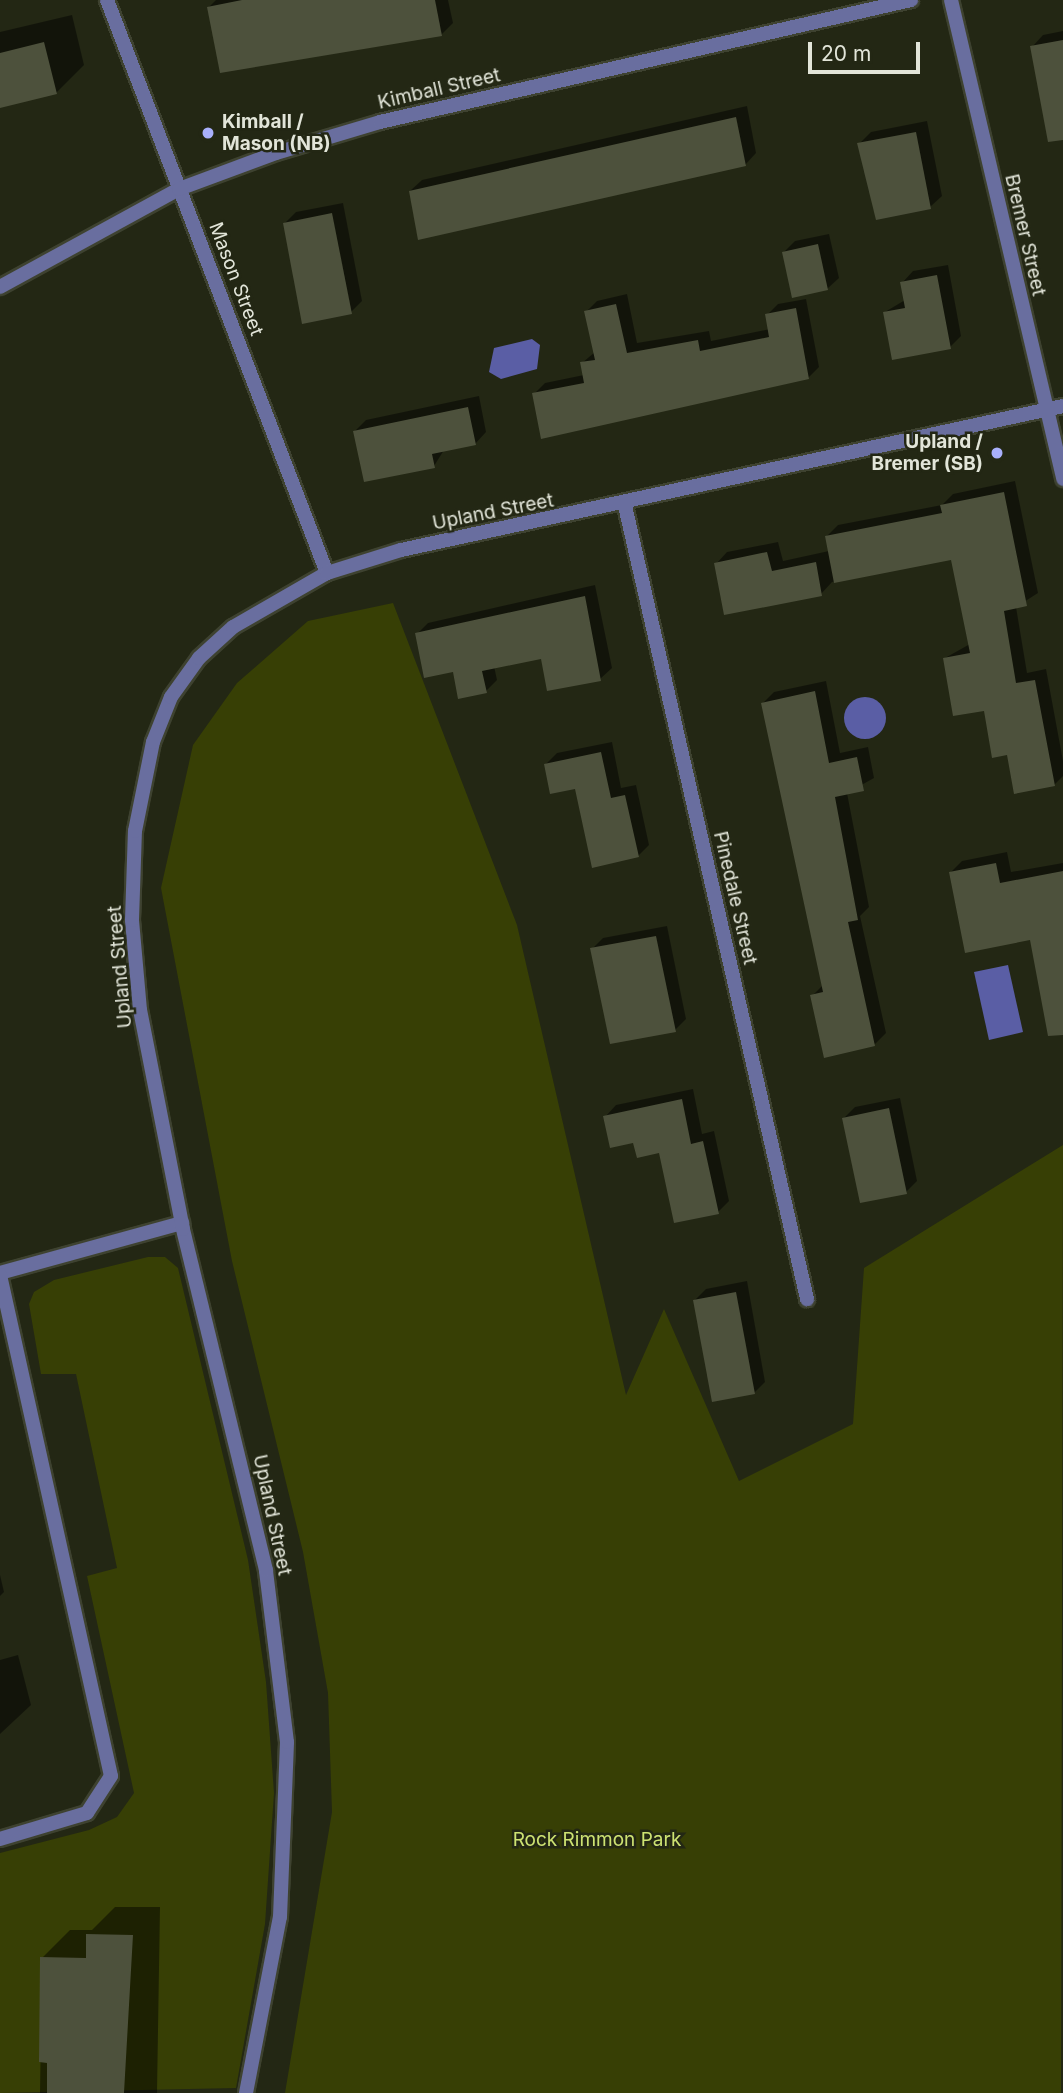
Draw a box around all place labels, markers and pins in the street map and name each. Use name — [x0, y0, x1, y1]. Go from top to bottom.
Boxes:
place label: Kimball / Mason (NB) — [222, 111, 331, 155]
marker: Kimball / Mason (NB) — [200, 125, 216, 141]
place label: Upland / Bremer (SB) — [872, 431, 983, 475]
marker: Upland / Bremer (SB) — [989, 445, 1005, 461]

